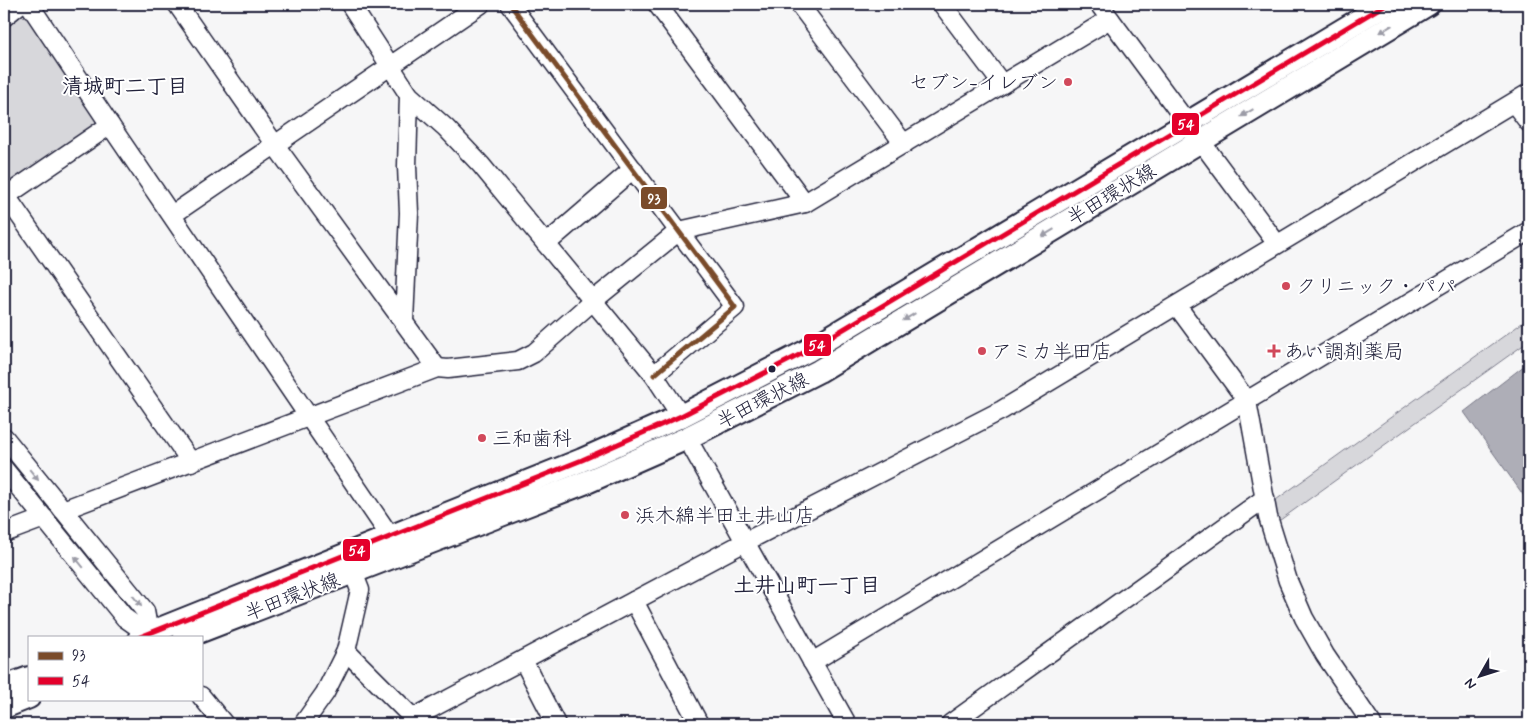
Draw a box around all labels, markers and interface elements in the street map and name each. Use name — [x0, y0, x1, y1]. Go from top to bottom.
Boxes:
one-way arrow — [1379, 24, 1392, 33]
place label: セブン-イレブン — [909, 70, 1058, 97]
district label: 清城町二丁目 — [62, 73, 188, 101]
marker: セブン-イレブン — [1062, 76, 1074, 88]
one-way arrow — [1240, 108, 1253, 117]
line badge: 54 — [1171, 112, 1200, 136]
text: 54 — [1178, 116, 1195, 134]
street label: 半田環状線 — [1062, 158, 1162, 233]
line badge: 93 — [640, 186, 668, 210]
text: 93 — [648, 190, 660, 208]
one-way arrow — [1041, 228, 1054, 237]
place label: クリニック・パパ — [1296, 274, 1456, 301]
marker: クリニック・パパ — [1280, 280, 1292, 292]
one-way arrow — [902, 312, 915, 322]
line badge: 54 — [803, 333, 832, 357]
text: 54 — [809, 337, 826, 355]
place label: アミカ半田店 — [992, 339, 1112, 366]
place label: あい調剤薬局 — [1284, 339, 1404, 366]
marker: アミカ半田店 — [976, 345, 988, 357]
marker: あい調剤薬局 — [1268, 345, 1280, 357]
unlabelled marker — [767, 364, 777, 374]
street label: 半田環状線 — [712, 367, 813, 436]
place label: 三和歯科 — [492, 426, 572, 453]
marker: 三和歯科 — [476, 432, 488, 444]
one-way arrow — [29, 468, 40, 481]
place label: 浜木綿半田土井山店 — [635, 503, 815, 530]
marker: 浜木綿半田土井山店 — [619, 509, 631, 521]
line badge: 54 — [342, 538, 371, 562]
text: 54 — [349, 542, 366, 560]
one-way arrow — [74, 556, 85, 569]
street label: 半田環状線 — [241, 567, 344, 628]
district label: 土井山町一丁目 — [734, 572, 881, 600]
one-way arrow — [131, 594, 142, 607]
legend — [28, 636, 202, 700]
text: 93 — [72, 646, 86, 666]
north arrow — [1456, 650, 1506, 700]
text: 54 — [72, 672, 90, 692]
text: N — [1461, 674, 1481, 693]

